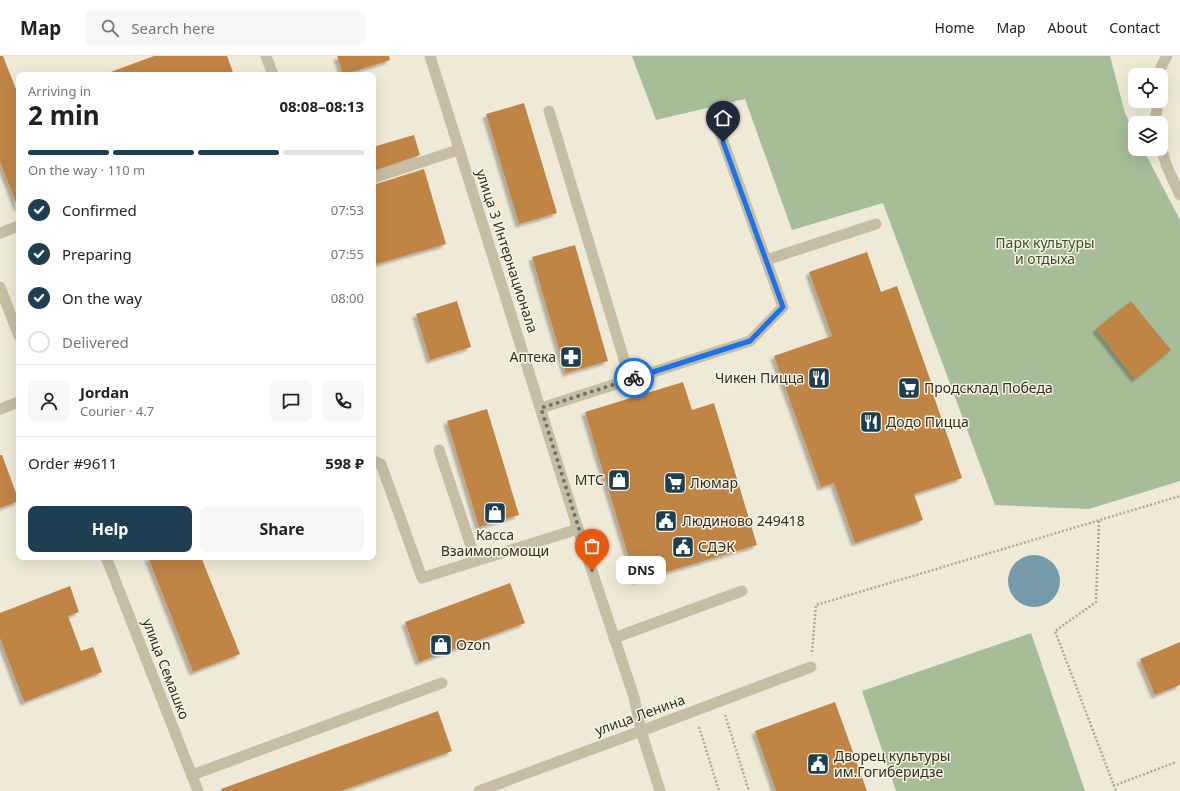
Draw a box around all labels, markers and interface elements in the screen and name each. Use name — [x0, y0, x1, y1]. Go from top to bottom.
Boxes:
search box — [85, 10, 365, 46]
text: Map — [20, 15, 61, 41]
icon: search — [99, 17, 121, 39]
text: Search here — [131, 18, 215, 38]
text: Home — [935, 18, 974, 37]
text: Map — [996, 18, 1026, 37]
text: About — [1048, 18, 1087, 37]
text: Contact — [1109, 18, 1160, 37]
map controls — [1128, 68, 1168, 156]
button: locate — [1128, 68, 1168, 108]
text: Arriving in — [28, 82, 91, 100]
text: 08:08–08:13 — [279, 96, 364, 116]
text: 2 min — [28, 97, 100, 133]
pin — [706, 101, 740, 142]
icon: home — [712, 107, 734, 129]
button: layers — [1128, 116, 1168, 156]
text: On the way · 110 m — [28, 161, 145, 179]
street label: улица 3 Интернационала — [472, 167, 543, 335]
icon: check — [28, 199, 50, 221]
text: Confirmed — [62, 200, 137, 220]
text: 07:53 — [331, 201, 364, 219]
park label: Парк культуры и отдыха — [995, 233, 1095, 268]
icon: check — [28, 243, 50, 265]
text: Preparing — [62, 244, 132, 264]
text: 07:55 — [331, 245, 364, 263]
icon: check — [28, 287, 50, 309]
text: On the way — [62, 288, 142, 308]
text: 08:00 — [331, 289, 364, 307]
text: Delivered — [62, 332, 129, 352]
pharmacy icon: Аптека — [558, 344, 584, 370]
place label: Аптека — [510, 347, 556, 366]
courier — [614, 358, 654, 398]
restaurant icon: Чикен Пицца — [806, 365, 832, 391]
icon: bike — [623, 367, 645, 389]
place label: Чикен Пицца — [715, 368, 804, 387]
supermarket icon: Продсклад Победа — [896, 375, 922, 401]
place label: Продсклад Победа — [924, 378, 1053, 397]
button: person — [28, 380, 70, 422]
button: chat — [270, 380, 312, 422]
button: phone — [322, 380, 364, 422]
text: Jordan — [80, 382, 129, 402]
text: Courier · 4.7 — [80, 402, 154, 420]
restaurant icon: Додо Пицца — [858, 409, 884, 435]
place label: Додо Пицца — [886, 412, 969, 431]
text: Order #9611 — [28, 453, 117, 473]
text: 598 ₽ — [325, 453, 364, 473]
shop icon: МТС — [606, 467, 632, 493]
place label: МТС — [575, 470, 604, 489]
supermarket icon: Люмар — [662, 470, 688, 496]
place label: Люмар — [690, 473, 738, 492]
shop icon: Касса Взаимопомощи — [482, 500, 508, 526]
button: Help — [28, 506, 192, 552]
button: Share — [200, 506, 364, 552]
public building icon: Людиново 249418 — [653, 508, 679, 534]
place label: Людиново 249418 — [682, 511, 805, 530]
place label: Касса Взаимопомощи — [441, 525, 549, 560]
pin — [575, 529, 609, 570]
public building icon: СДЭК — [670, 534, 696, 560]
icon: bag — [581, 535, 603, 557]
place label: СДЭК — [698, 537, 735, 556]
callout: DNS — [616, 556, 666, 584]
text: DNS — [627, 561, 655, 579]
street label: улица Семашко — [139, 616, 194, 722]
shop icon: Ozon — [428, 632, 454, 658]
place label: Ozon — [456, 635, 491, 654]
street label: улица Ленина — [592, 689, 687, 740]
place label: Дворец культуры им.Гогиберидзе — [834, 746, 951, 781]
public building icon: Дворец культуры им.Гогиберидзе — [805, 751, 831, 777]

